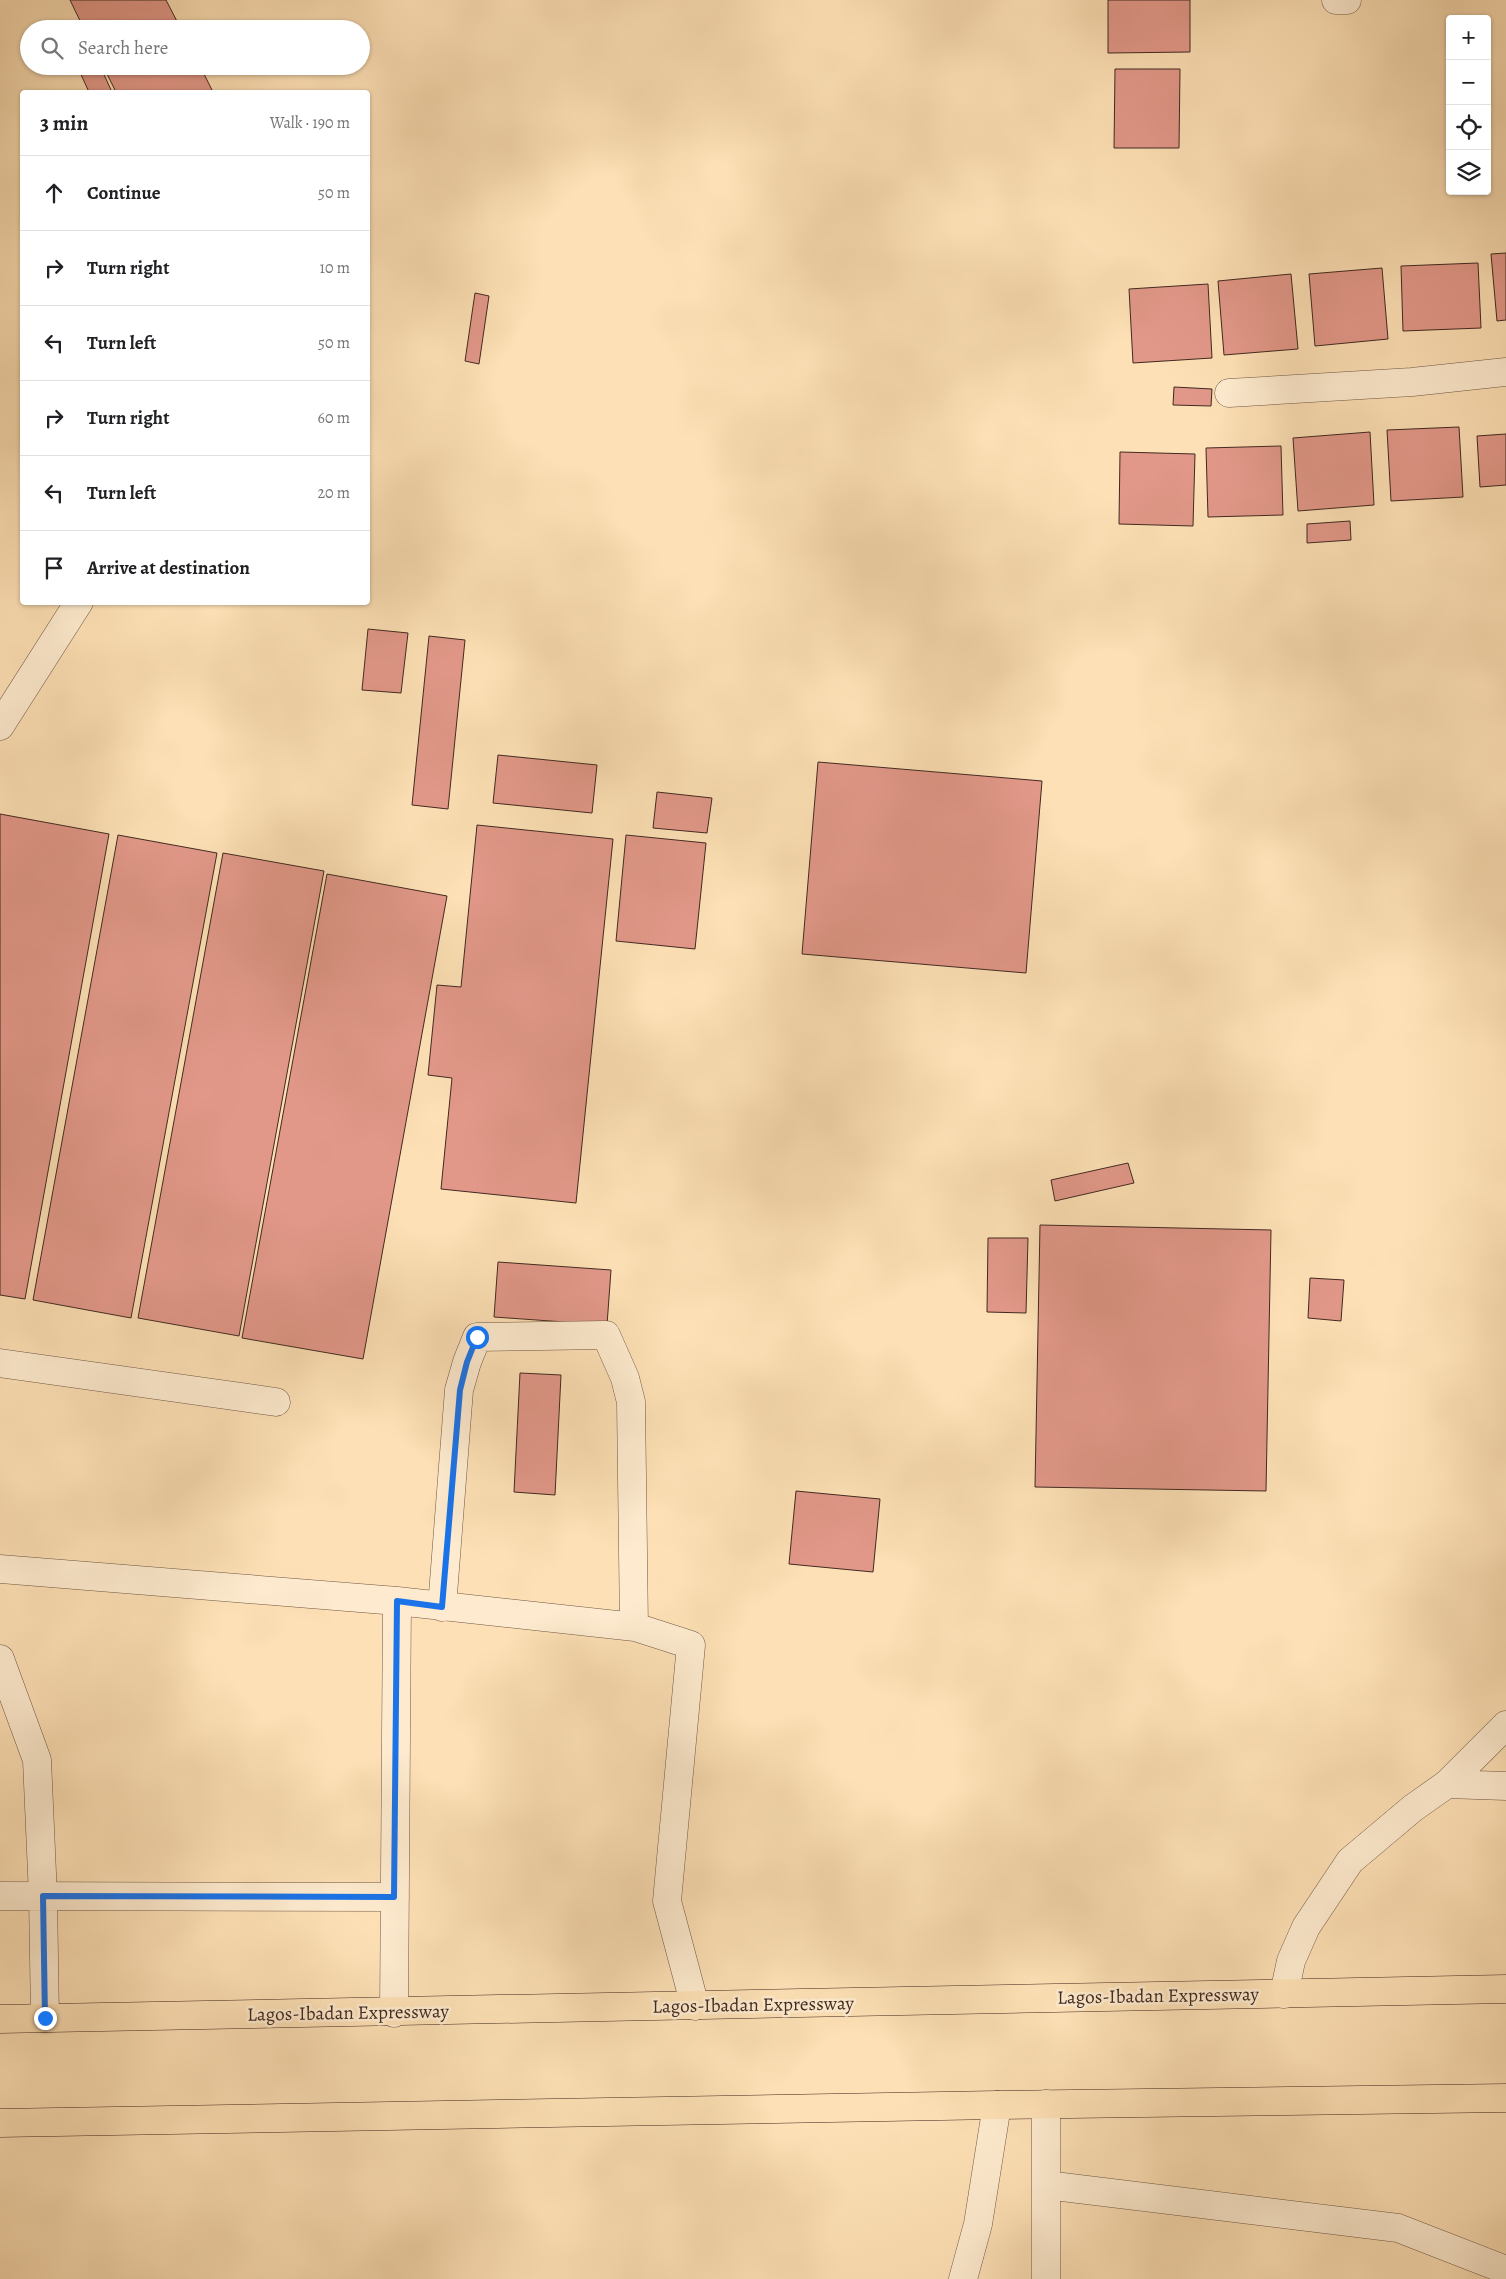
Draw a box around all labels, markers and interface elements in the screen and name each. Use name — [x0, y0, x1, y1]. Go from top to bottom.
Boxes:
map controls — [1446, 15, 1491, 195]
button: + — [1446, 15, 1491, 60]
search box — [20, 20, 370, 75]
icon: search — [38, 34, 66, 62]
text: Search here — [78, 35, 168, 61]
button: − — [1446, 60, 1491, 105]
button: locate — [1446, 105, 1491, 150]
text: 3 min — [40, 109, 88, 137]
text: Walk · 190 m — [270, 112, 350, 134]
button: layers — [1446, 150, 1491, 195]
icon: ahead — [40, 179, 68, 207]
text: Continue — [87, 180, 161, 206]
text: 50 m — [318, 182, 350, 204]
icon: right — [40, 254, 68, 282]
text: Turn right — [87, 255, 169, 281]
text: 10 m — [320, 257, 350, 279]
icon: left — [40, 329, 68, 357]
text: Turn left — [87, 330, 156, 356]
text: 50 m — [318, 332, 350, 354]
icon: right — [40, 404, 68, 432]
text: Turn right — [87, 405, 169, 431]
text: 60 m — [318, 407, 350, 429]
icon: left — [40, 479, 68, 507]
text: Turn left — [87, 480, 156, 506]
text: 20 m — [317, 482, 350, 504]
icon: arrive — [40, 554, 68, 582]
text: Arrive at destination — [87, 555, 250, 581]
route start — [466, 1326, 489, 1349]
street label: Lagos-Ibadan Expressway — [1057, 1981, 1260, 2011]
street label: Lagos-Ibadan Expressway — [652, 1990, 855, 2020]
street label: Lagos-Ibadan Expressway — [247, 1998, 450, 2028]
route end — [34, 2007, 57, 2030]

